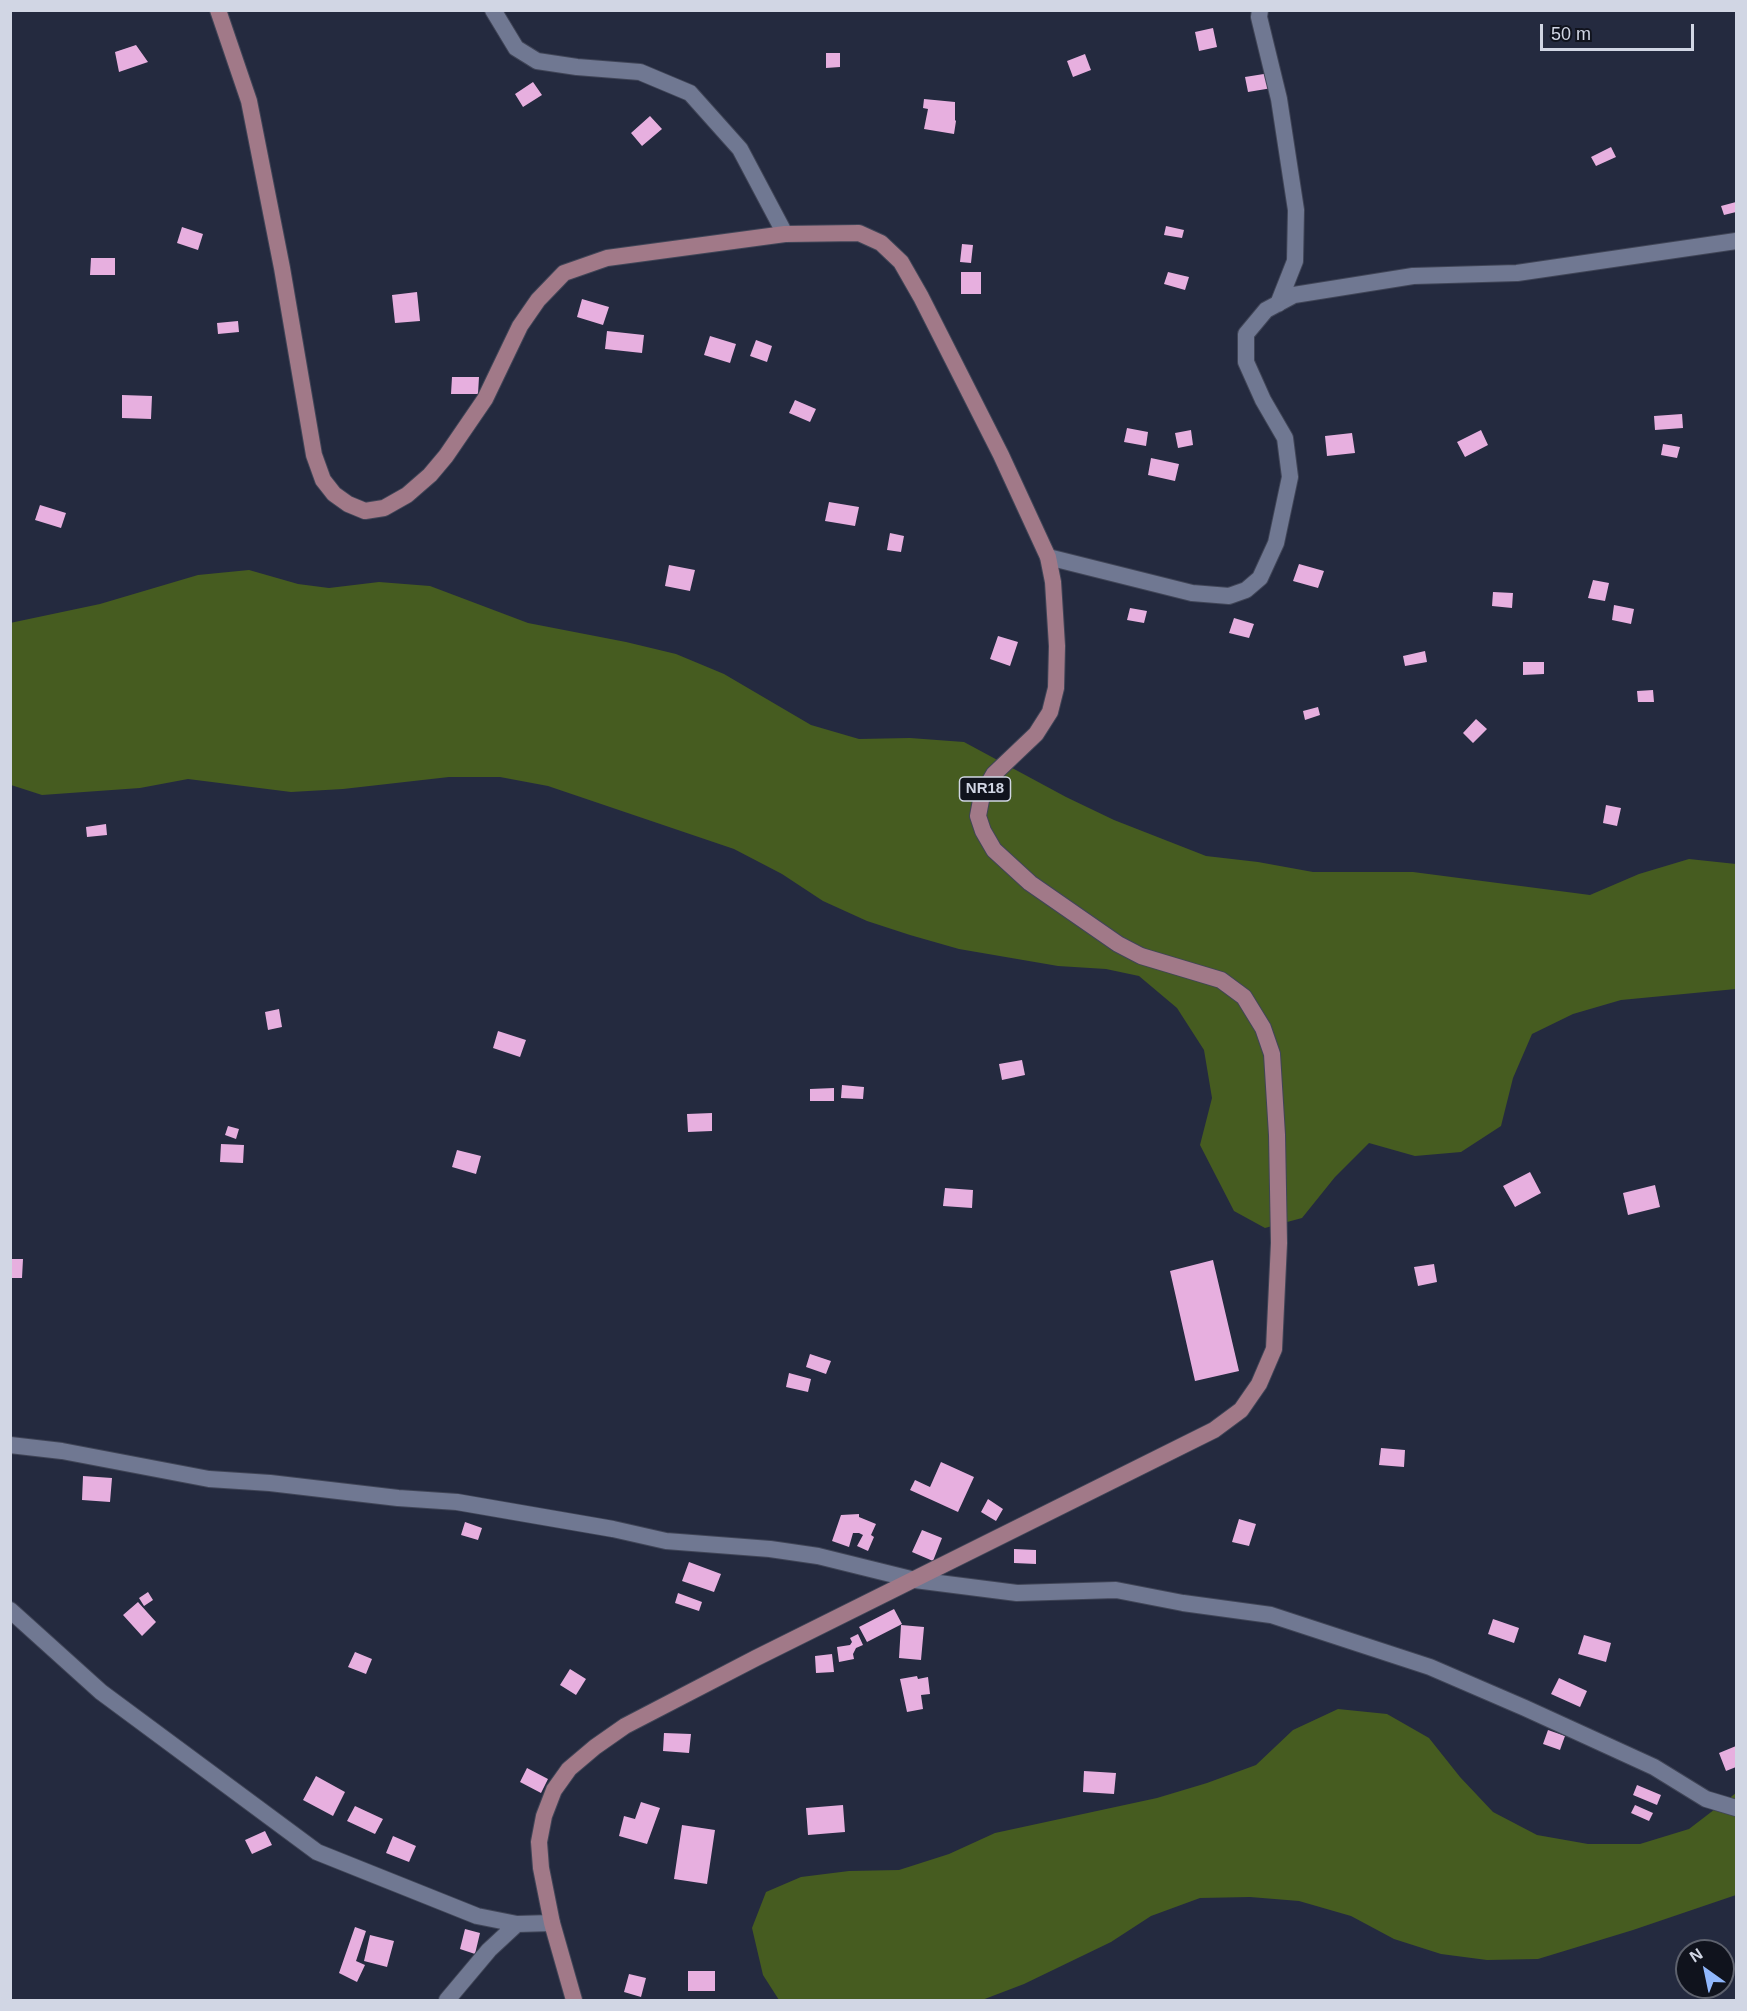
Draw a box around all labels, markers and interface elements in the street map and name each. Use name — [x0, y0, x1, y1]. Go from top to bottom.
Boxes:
scale bar — [1543, 12, 1698, 50]
text: 50 m — [1551, 24, 1591, 44]
road number: NR18 — [960, 777, 1010, 801]
north arrow — [1675, 1939, 1735, 1999]
text: N — [1687, 1945, 1705, 1965]

